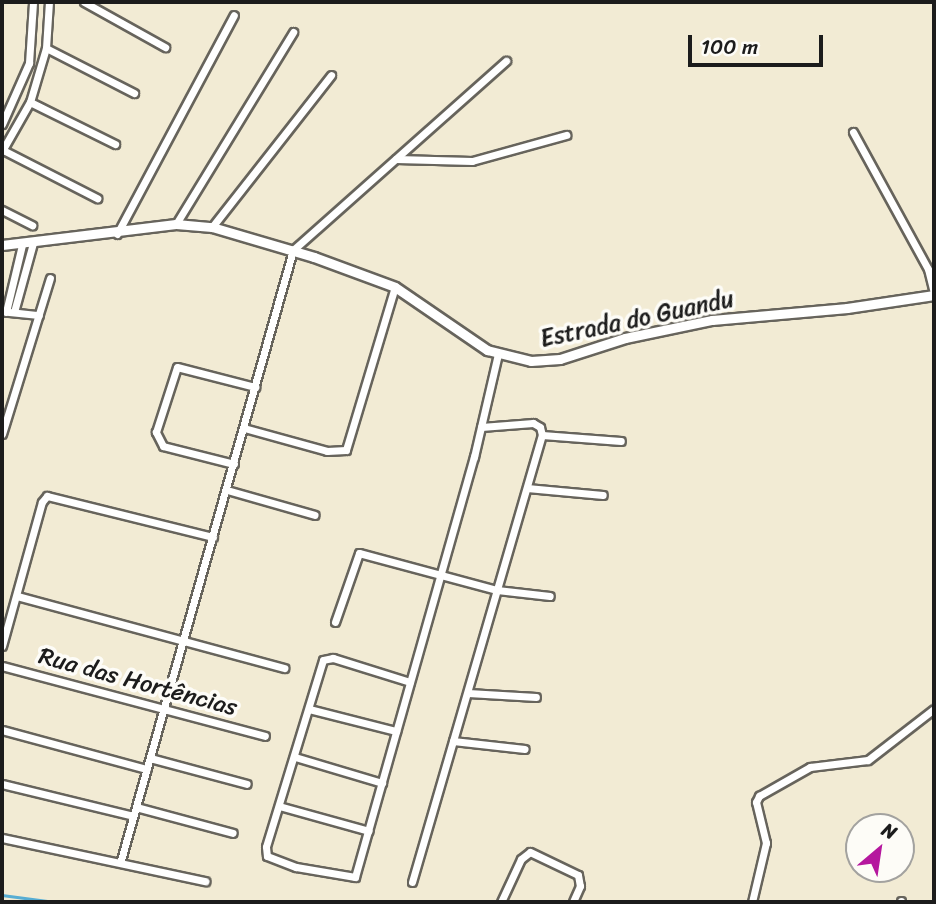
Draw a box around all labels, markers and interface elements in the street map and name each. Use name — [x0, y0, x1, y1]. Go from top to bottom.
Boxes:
scale bar — [691, 21, 826, 65]
text: 100 m — [701, 28, 758, 66]
street label: Estrada do Guandu — [538, 284, 736, 354]
street label: Rua das Hortências — [36, 642, 240, 722]
north arrow — [845, 813, 915, 883]
text: N — [876, 813, 903, 849]

